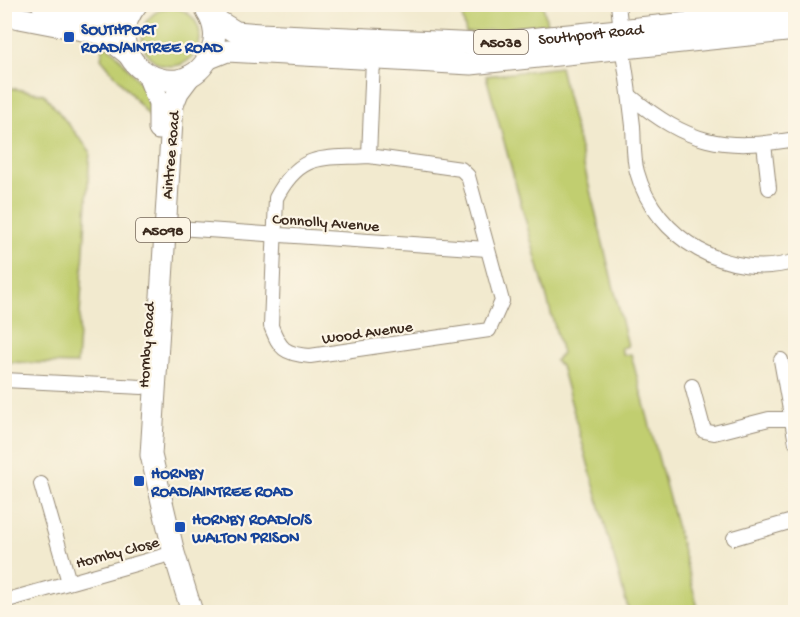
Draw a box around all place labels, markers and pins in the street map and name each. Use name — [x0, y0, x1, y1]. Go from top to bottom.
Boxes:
place label: SOUTHPORT ROAD/AINTREE ROAD — [80, 22, 223, 59]
marker: SOUTHPORT ROAD/AINTREE ROAD — [62, 30, 76, 44]
place label: HORNBY ROAD/AINTREE ROAD — [150, 466, 293, 503]
marker: HORNBY ROAD/AINTREE ROAD — [132, 474, 146, 488]
place label: HORNBY ROAD/O/S WALTON PRISON — [191, 512, 312, 549]
marker: HORNBY ROAD/O/S WALTON PRISON — [173, 520, 187, 534]

